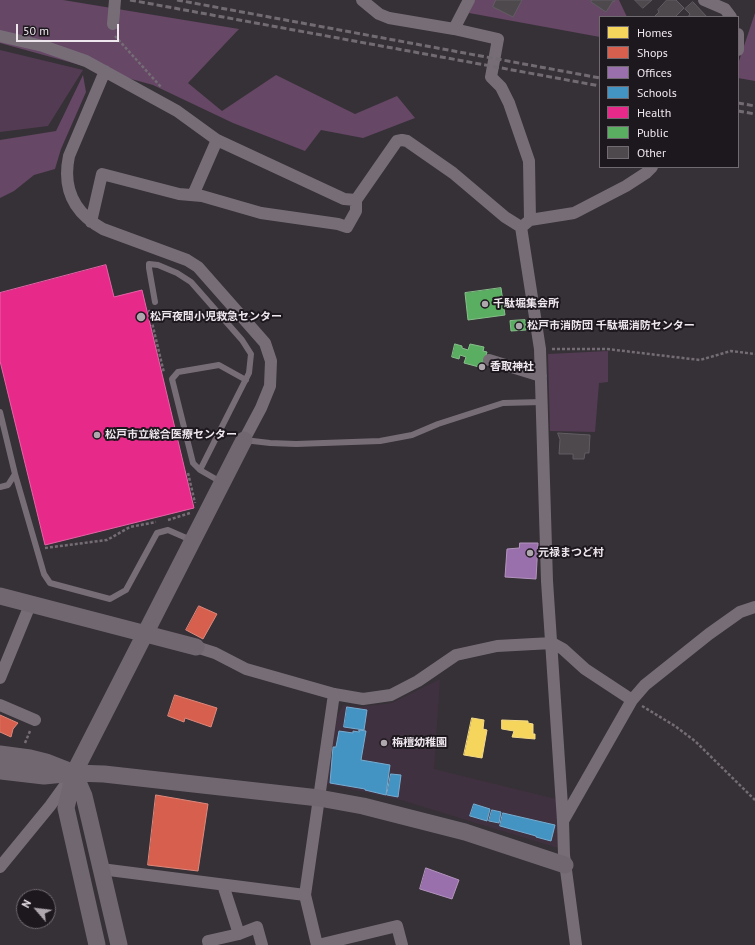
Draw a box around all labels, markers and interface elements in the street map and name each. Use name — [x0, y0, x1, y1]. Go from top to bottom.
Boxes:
scale bar — [18, 16, 121, 42]
legend — [599, 16, 739, 168]
text: 50 m — [23, 23, 49, 38]
text: Homes — [637, 25, 672, 40]
text: Shops — [637, 45, 668, 60]
text: Offices — [637, 65, 672, 80]
text: Schools — [637, 85, 677, 100]
text: Health — [637, 105, 671, 120]
text: Public — [637, 125, 668, 140]
text: Other — [637, 145, 666, 160]
place label: 千駄堀集会所 — [493, 297, 559, 311]
marker: 千駄堀集会所 — [480, 299, 490, 309]
place label: 松戸夜間小児救急センター — [150, 310, 282, 324]
marker: 松戸夜間小児救急センター — [135, 311, 147, 323]
place label: 松戸市消防団 千駄堀消防センター — [527, 319, 695, 333]
marker: 松戸市消防団 千駄堀消防センター — [514, 321, 524, 331]
place label: 香取神社 — [490, 360, 534, 374]
marker: 香取神社 — [477, 362, 487, 372]
place label: 松戸市立総合医療センター — [105, 428, 237, 442]
marker: 松戸市立総合医療センター — [92, 430, 102, 440]
place label: 元禄まつど村 — [538, 546, 604, 560]
marker: 元禄まつど村 — [525, 548, 535, 558]
place label: 栴檀幼稚園 — [392, 736, 447, 750]
marker: 栴檀幼稚園 — [379, 738, 389, 748]
north arrow — [16, 889, 56, 929]
text: N — [18, 897, 34, 910]

